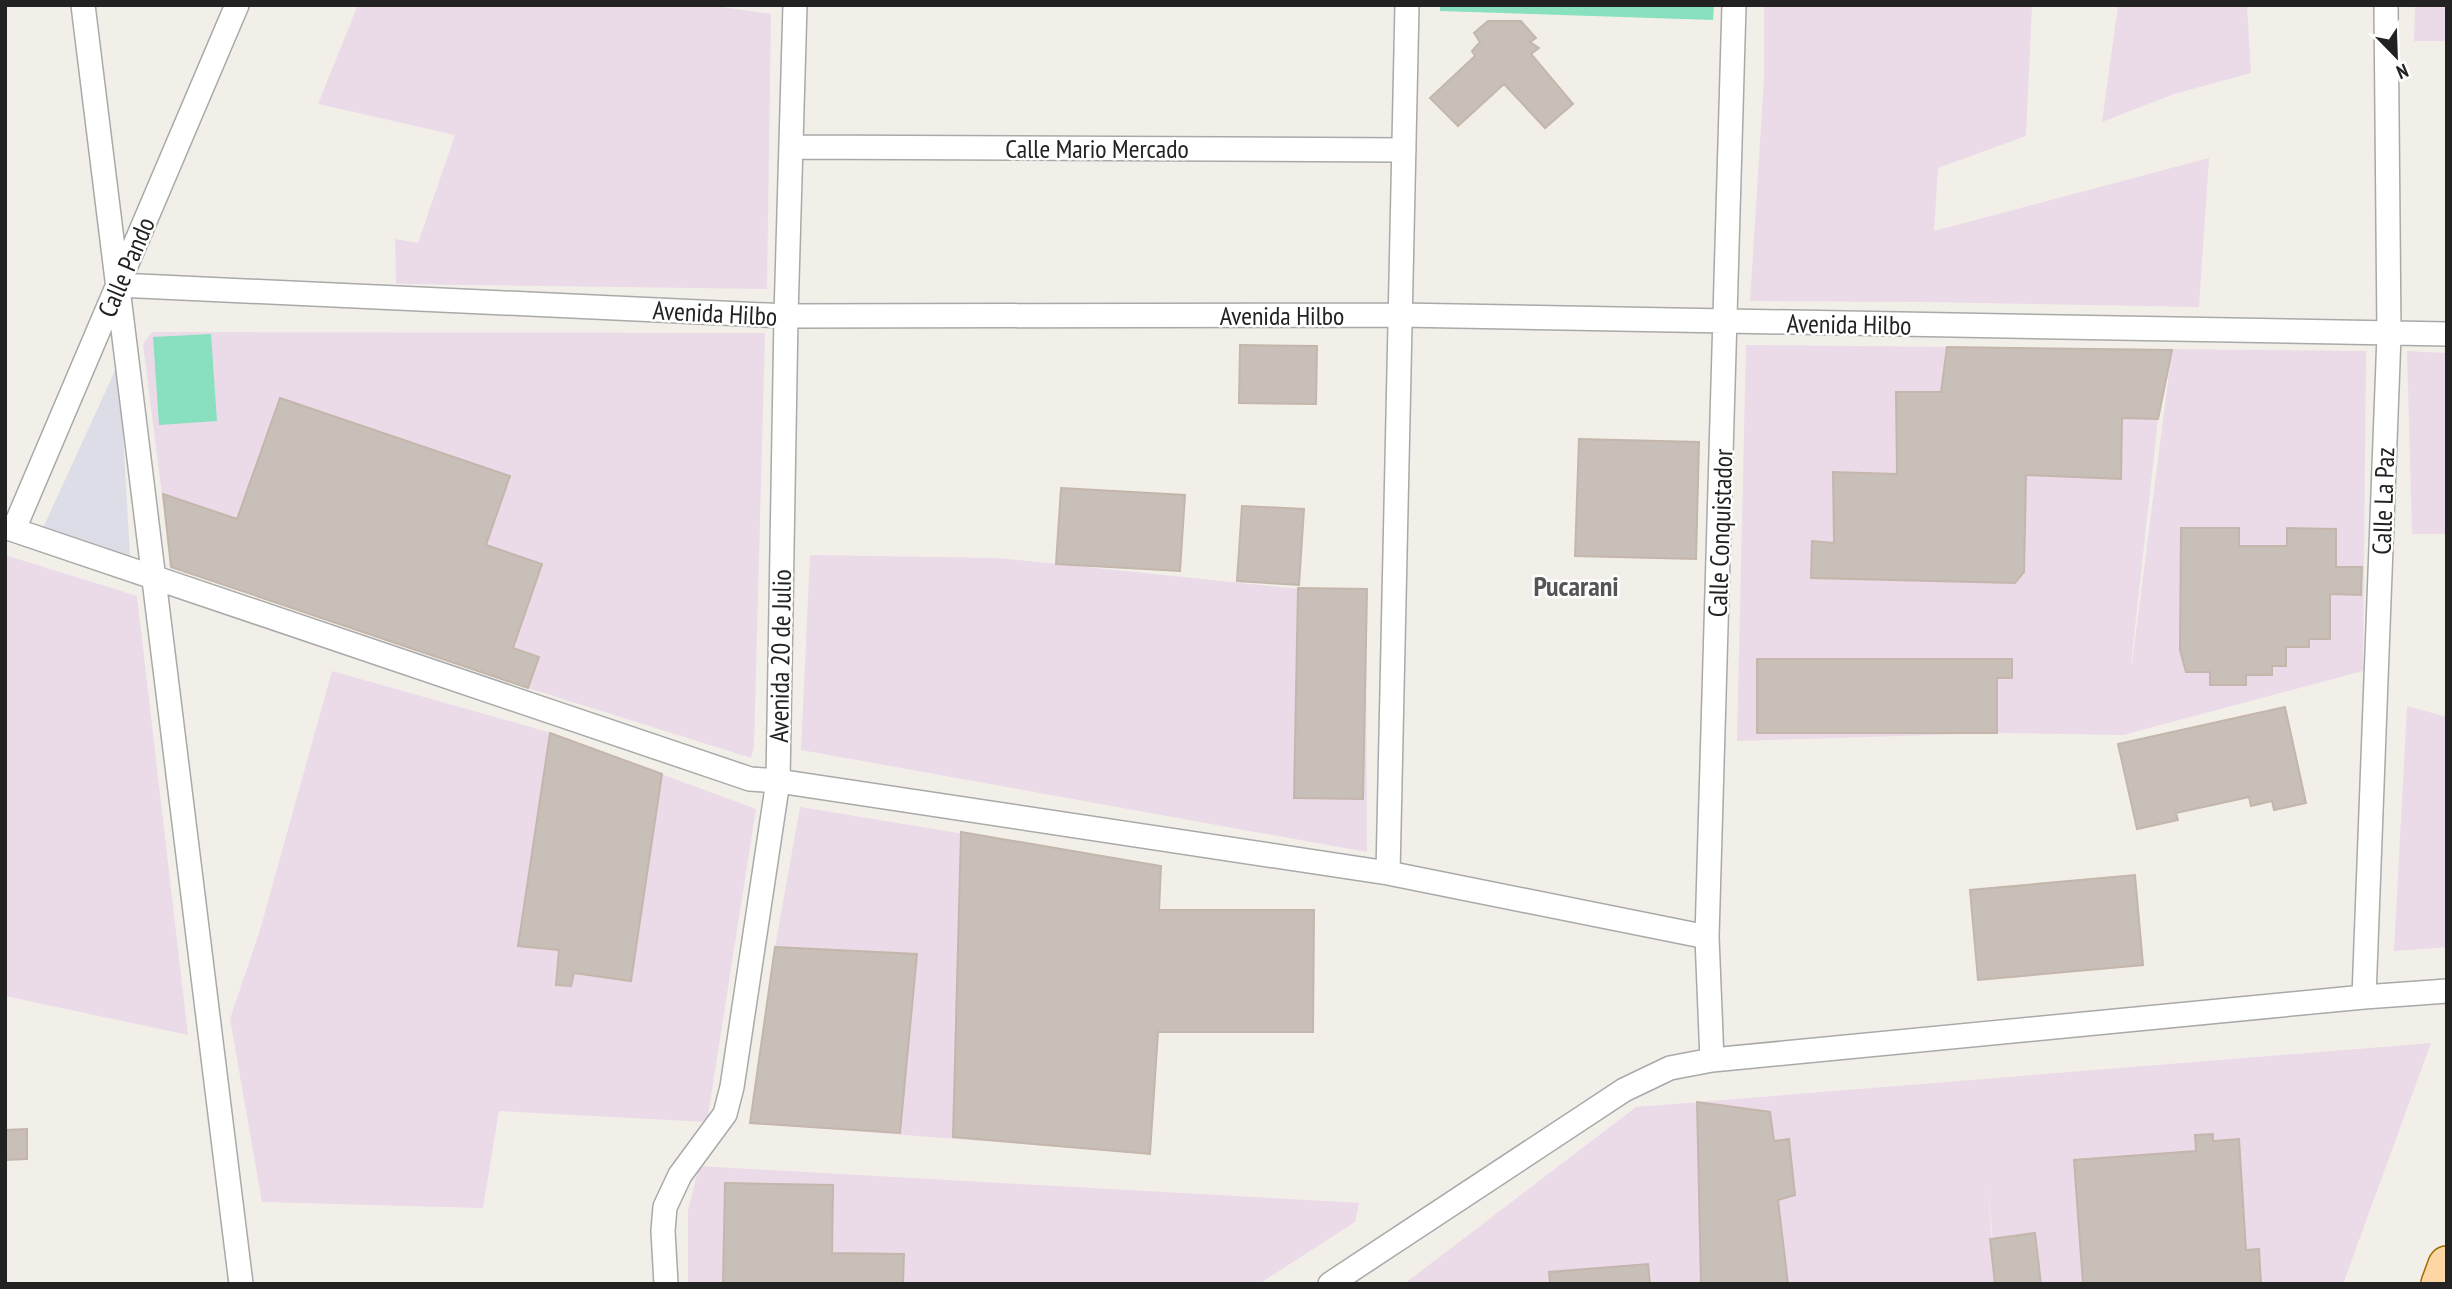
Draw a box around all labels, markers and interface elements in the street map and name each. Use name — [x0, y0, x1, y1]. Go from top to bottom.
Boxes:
north arrow — [2361, 21, 2431, 91]
text: N — [2393, 59, 2412, 85]
street label: Calle Mario Mercado — [1005, 132, 1189, 165]
street label: Calle Pando — [90, 212, 162, 322]
street label: Avenida Hilbo — [652, 293, 778, 333]
street label: Avenida Hilbo — [1220, 299, 1344, 332]
street label: Avenida Hilbo — [1786, 306, 1912, 342]
street label: Calle La Paz — [2365, 447, 2401, 555]
street label: Calle Conquistador — [1701, 448, 1739, 618]
district label: Pucarani — [1533, 567, 1619, 604]
street label: Avenida 20 de Julio — [762, 569, 798, 743]

